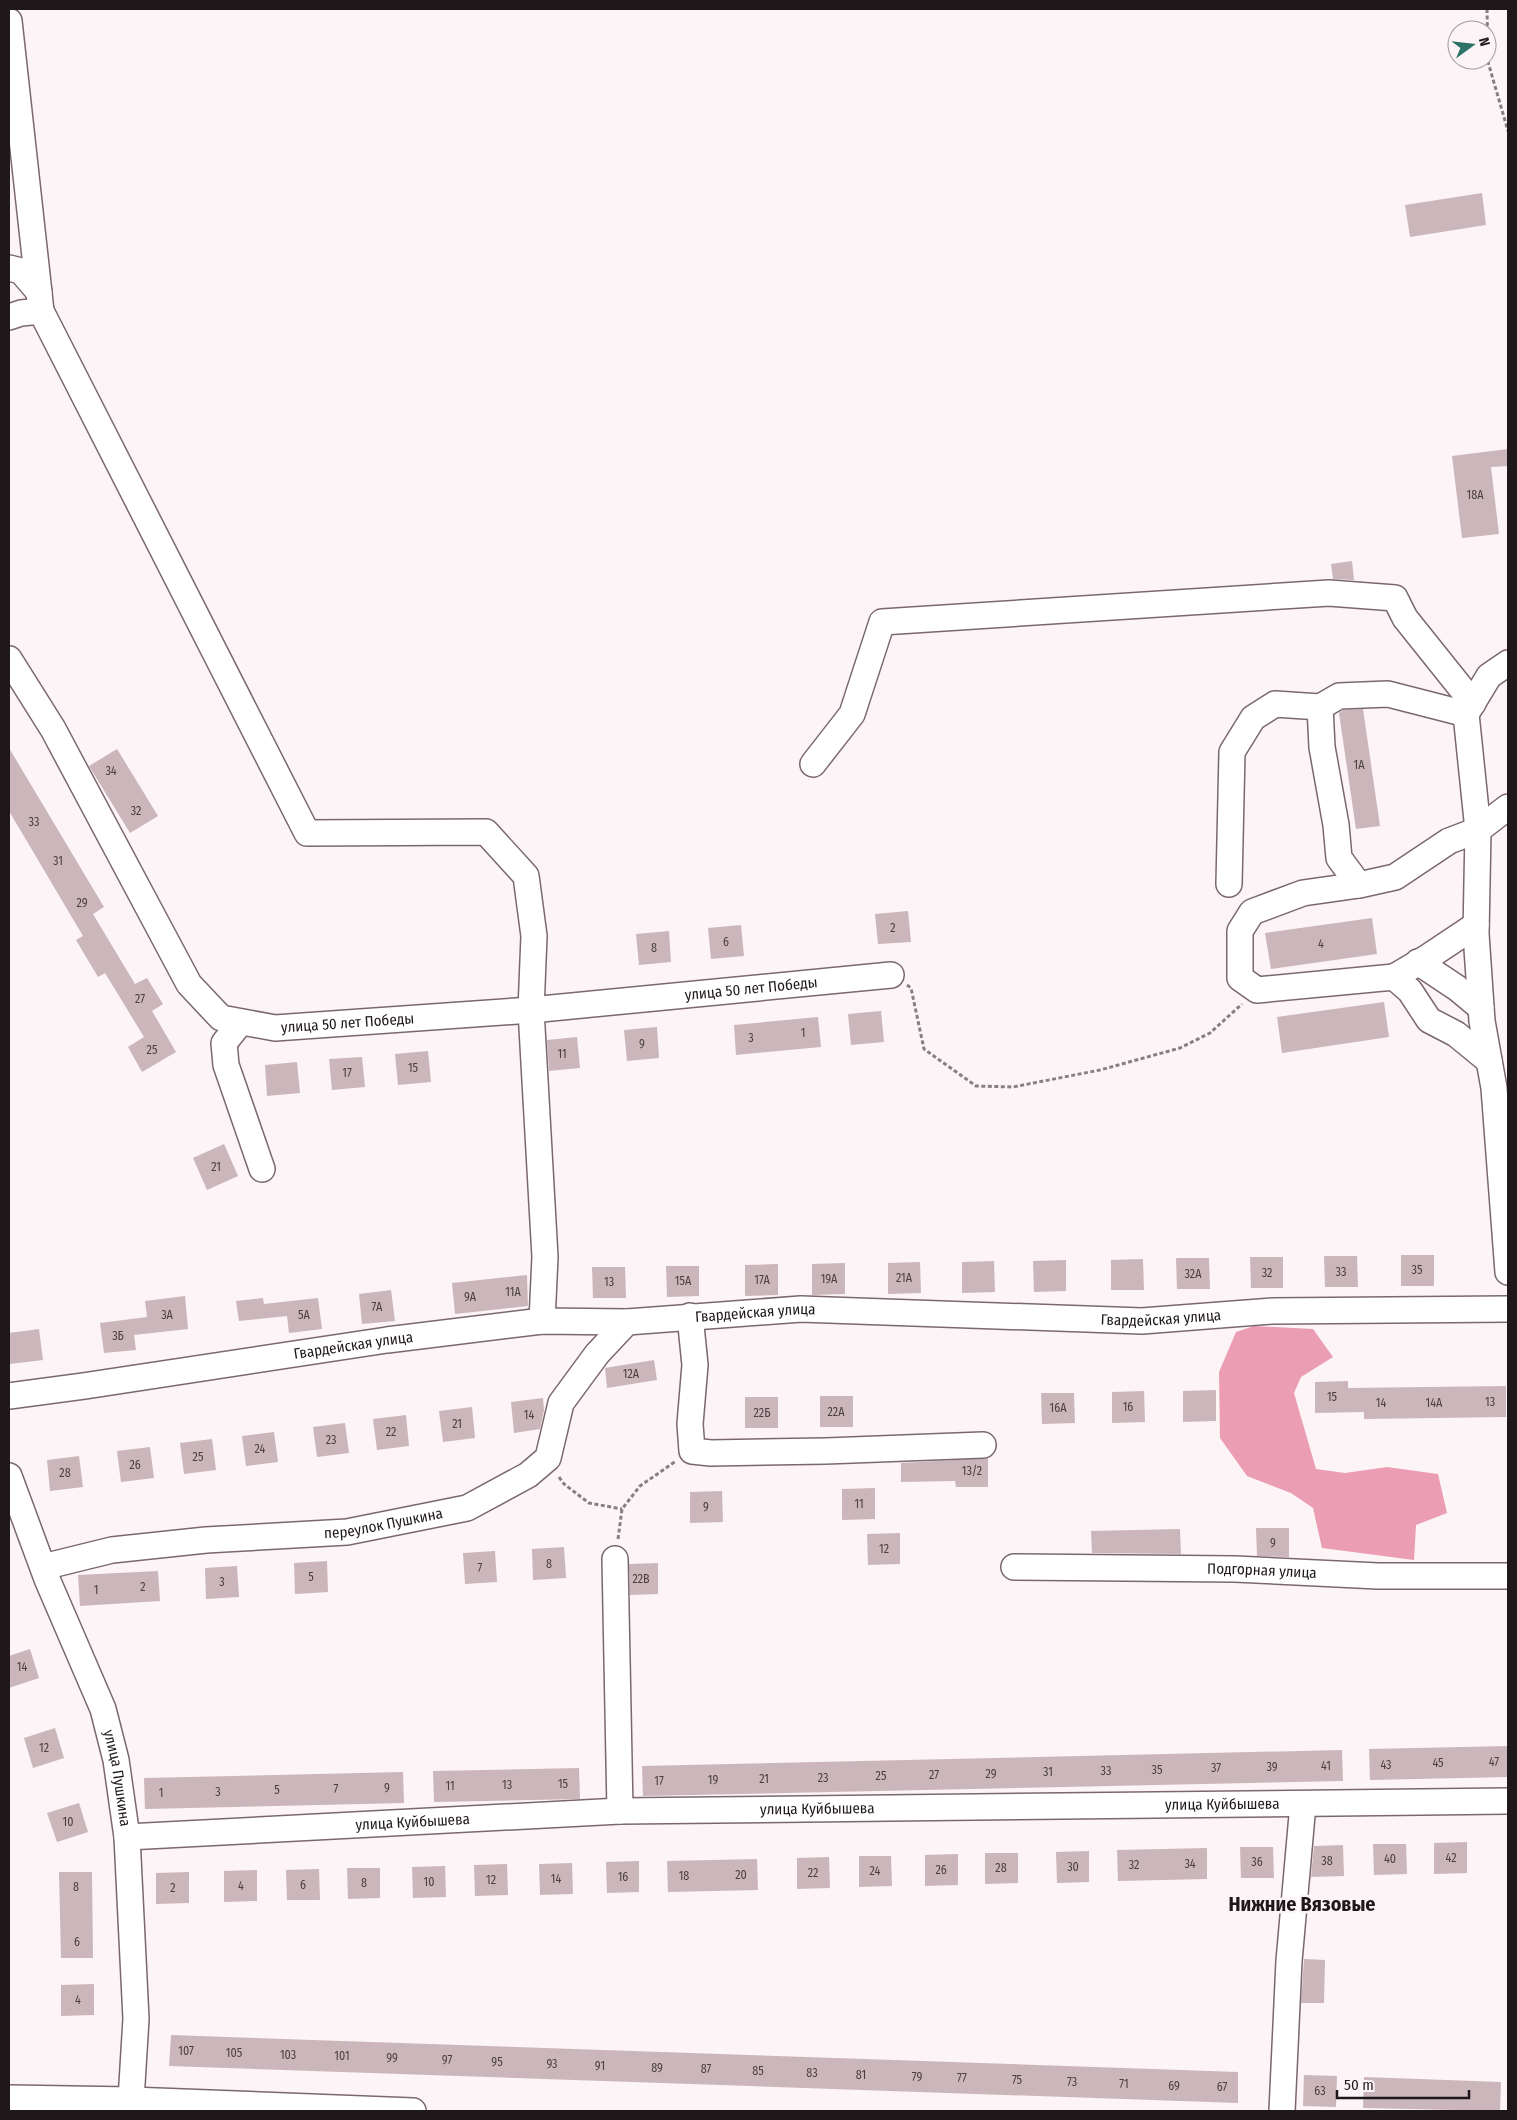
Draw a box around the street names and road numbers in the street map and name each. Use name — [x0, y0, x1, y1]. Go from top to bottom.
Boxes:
street label: улица 50 лет Победы — [684, 973, 818, 1004]
street label: улица 50 лет Победы — [280, 1009, 415, 1037]
street label: Гвардейская улица — [695, 1300, 816, 1326]
street label: Гвардейская улица — [1100, 1306, 1222, 1330]
street label: Гвардейская улица — [292, 1328, 414, 1363]
street label: переулок Пушкина — [324, 1504, 444, 1542]
street label: Подгорная улица — [1207, 1560, 1317, 1582]
street label: улица Пушкина — [100, 1728, 134, 1828]
street label: улица Куйбышева — [1165, 1795, 1280, 1814]
street label: улица Куйбышева — [760, 1799, 875, 1818]
street label: улица Куйбышева — [355, 1810, 470, 1834]

